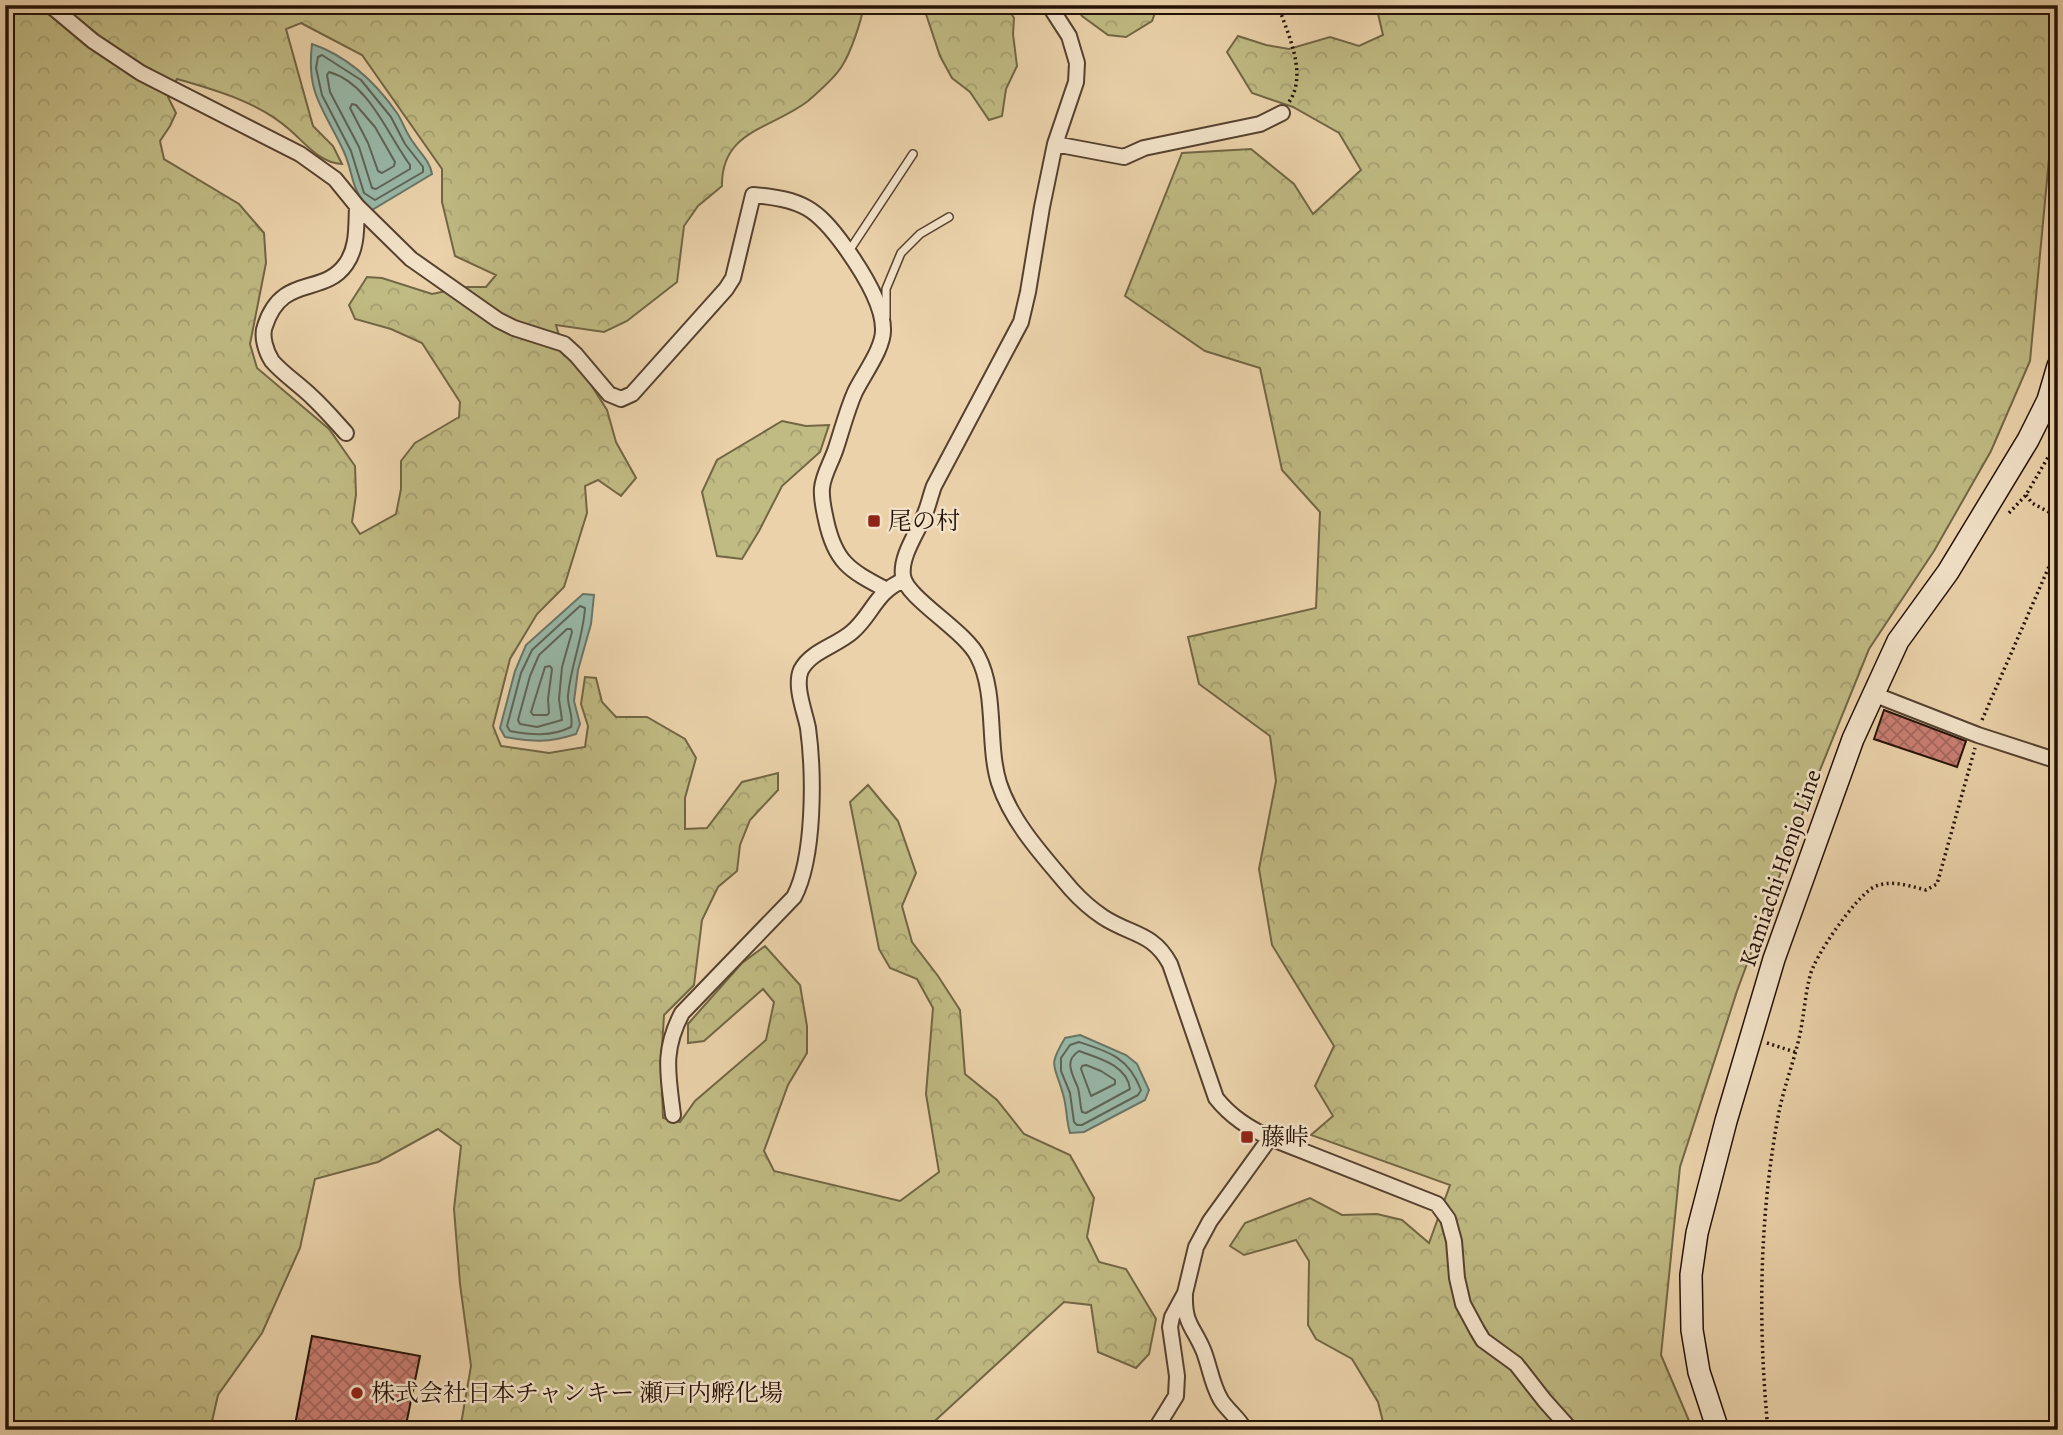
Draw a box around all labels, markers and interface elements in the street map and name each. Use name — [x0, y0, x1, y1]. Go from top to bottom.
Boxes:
place label: 尾の村 — [888, 505, 960, 537]
marker: 尾の村 — [866, 513, 882, 529]
street label: Kamiachi Honjo Line — [1731, 765, 1829, 971]
place label: 藤峠 — [1261, 1121, 1309, 1153]
marker: 藤峠 — [1239, 1129, 1255, 1145]
place label: 株式会社日本チャンキー 瀬戸内孵化場 — [371, 1377, 783, 1409]
marker: 株式会社日本チャンキー 瀬戸内孵化場 — [349, 1385, 365, 1401]

